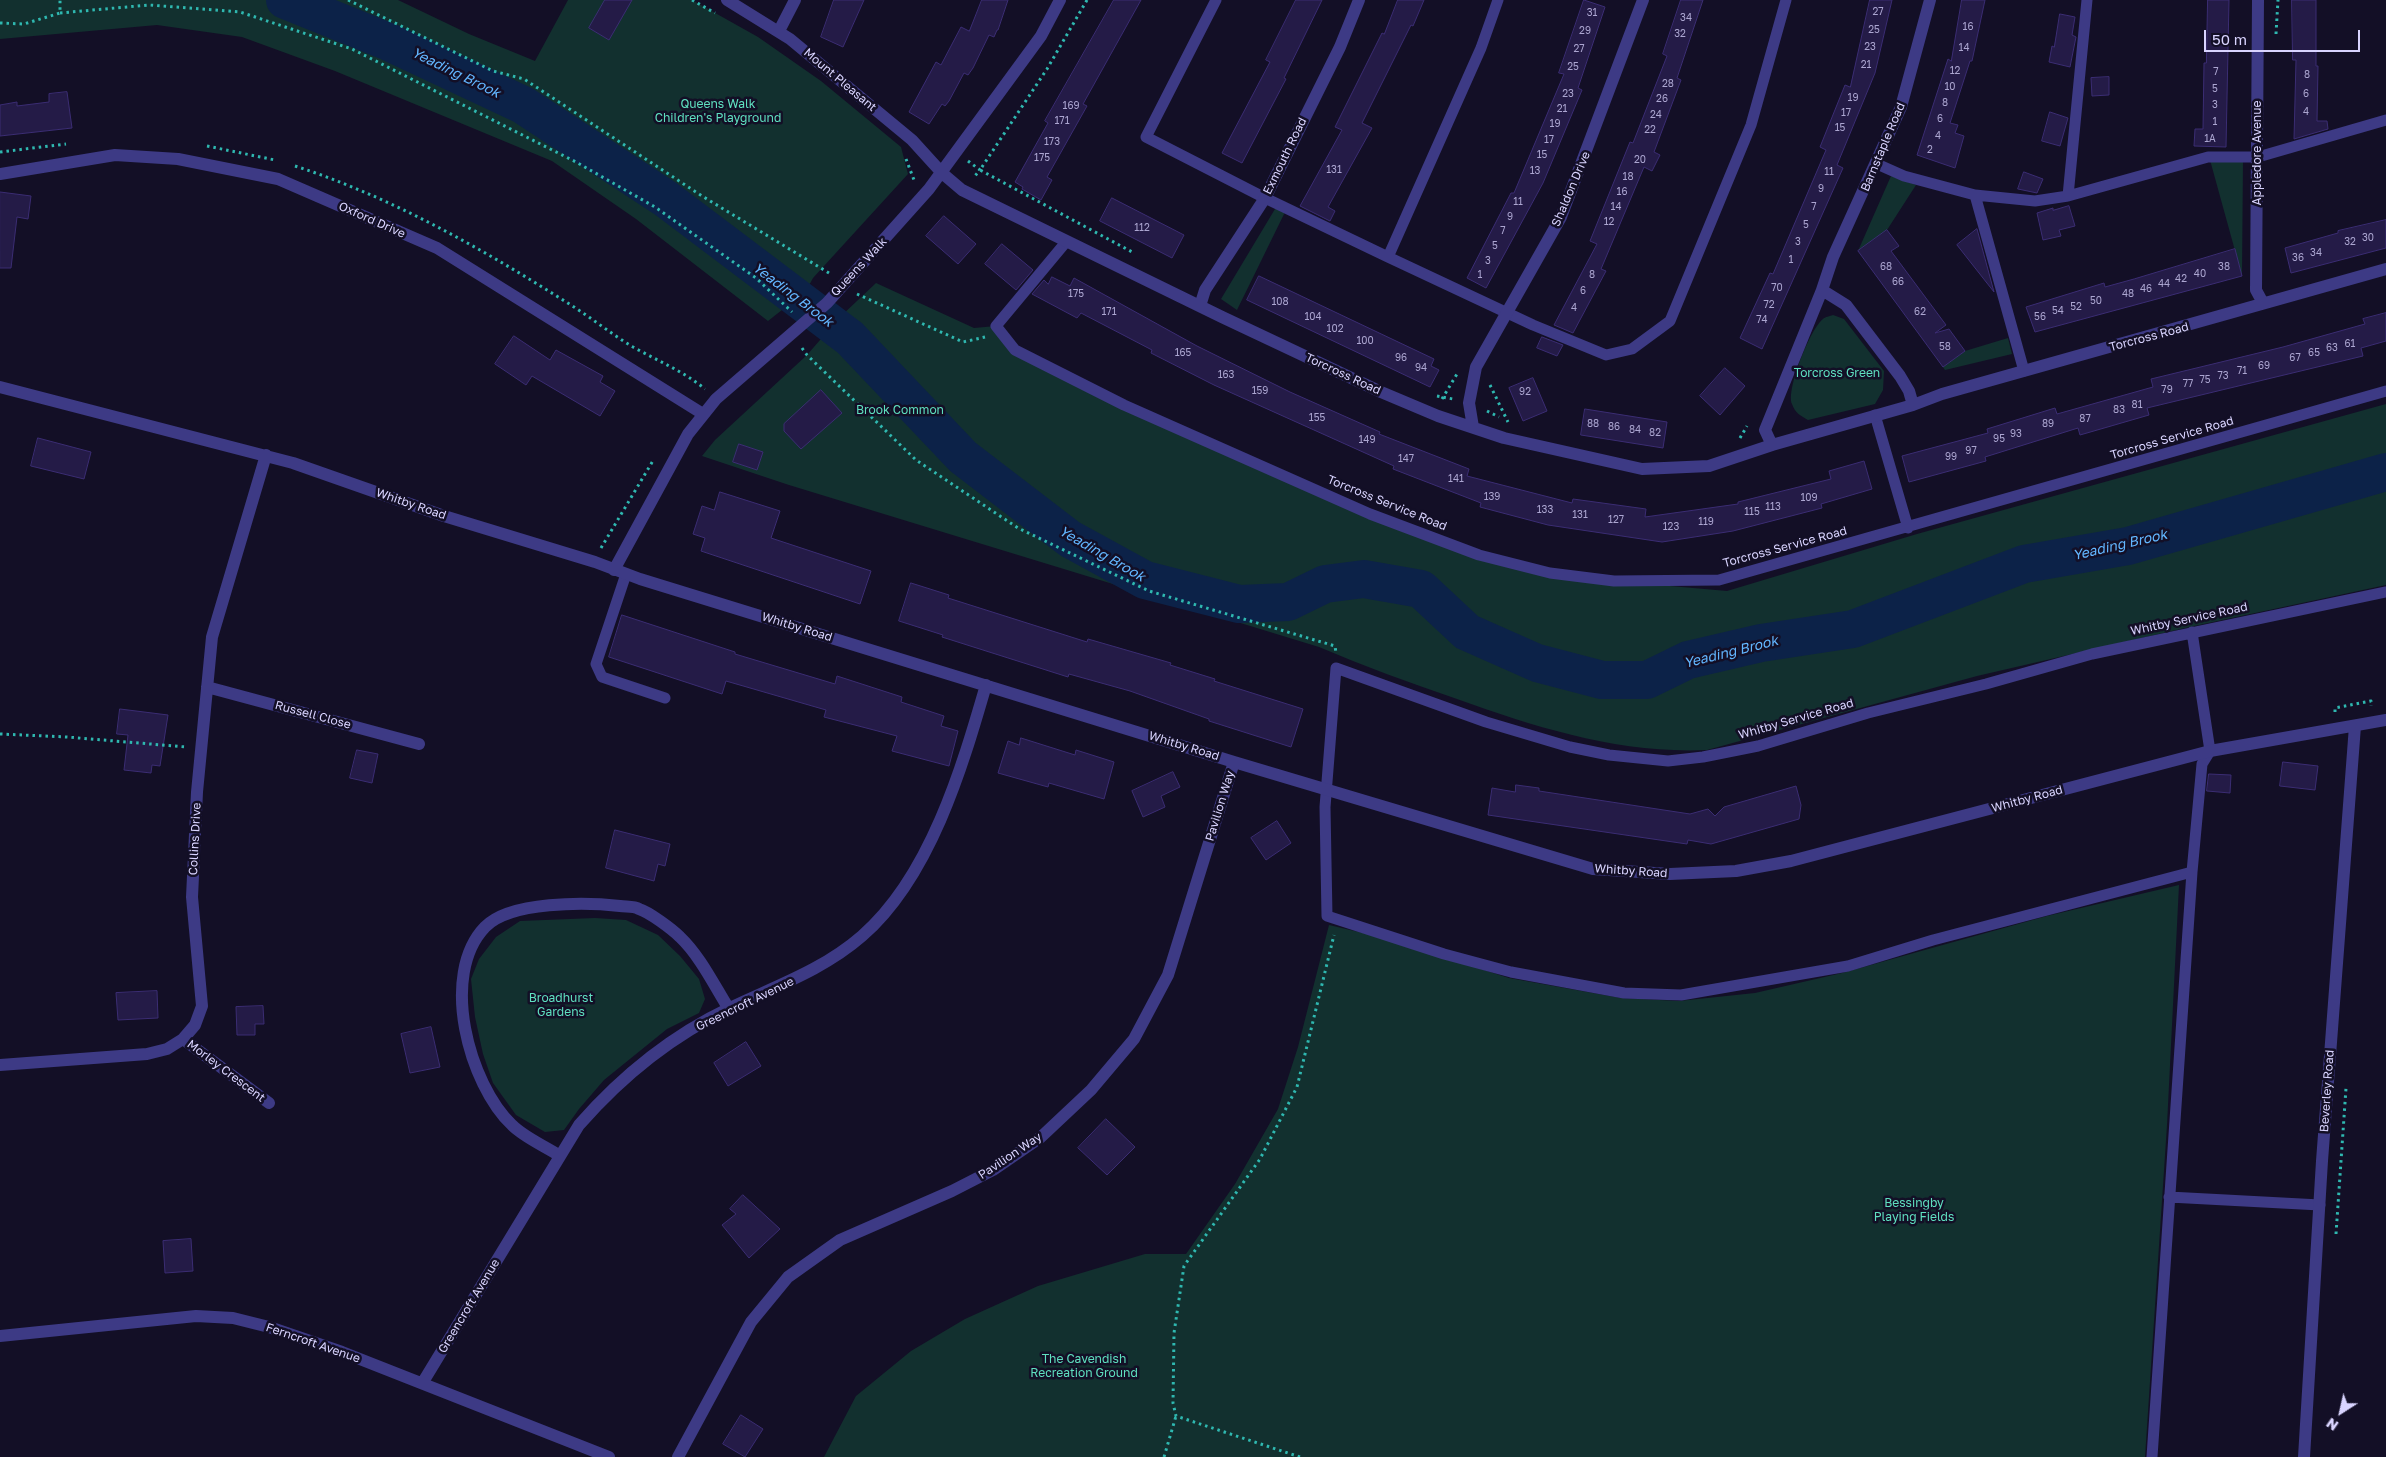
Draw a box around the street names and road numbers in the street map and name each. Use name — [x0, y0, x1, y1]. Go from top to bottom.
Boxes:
street label: Mount Pleasant — [801, 45, 879, 115]
street label: Barnstaple Road — [1858, 100, 1908, 194]
street label: Appledore Avenue — [2250, 101, 2264, 205]
street label: Exmouth Road — [1260, 115, 1310, 197]
street label: Shaldon Drive — [1549, 149, 1593, 229]
street label: Oxford Drive — [336, 199, 408, 241]
street label: Queens Walk — [828, 235, 890, 299]
street label: Torcross Road — [2108, 319, 2190, 355]
street label: Torcross Road — [1303, 350, 1383, 398]
street label: Torcross Service Road — [2109, 413, 2235, 463]
street label: Torcross Service Road — [1325, 472, 1449, 534]
street label: Whitby Road — [374, 485, 448, 523]
street label: Torcross Service Road — [1721, 524, 1849, 570]
street label: Whitby Service Road — [2129, 600, 2249, 638]
street label: Whitby Road — [760, 609, 834, 645]
street label: Whitby Service Road — [1737, 696, 1855, 742]
street label: Russell Close — [273, 698, 353, 732]
street label: Whitby Road — [1147, 728, 1221, 764]
street label: Pavilion Way — [1202, 769, 1238, 843]
street label: Whitby Road — [1990, 783, 2064, 815]
street label: Collins Drive — [186, 802, 204, 876]
street label: Whitby Road — [1594, 861, 1668, 881]
street label: Greencroft Avenue — [694, 974, 796, 1034]
street label: Morley Crescent — [184, 1037, 268, 1105]
street label: Beverley Road — [2317, 1049, 2337, 1133]
street label: Pavilion Way — [976, 1130, 1044, 1182]
street label: Greencroft Avenue — [435, 1256, 503, 1356]
street label: Ferncroft Avenue — [264, 1320, 362, 1366]

